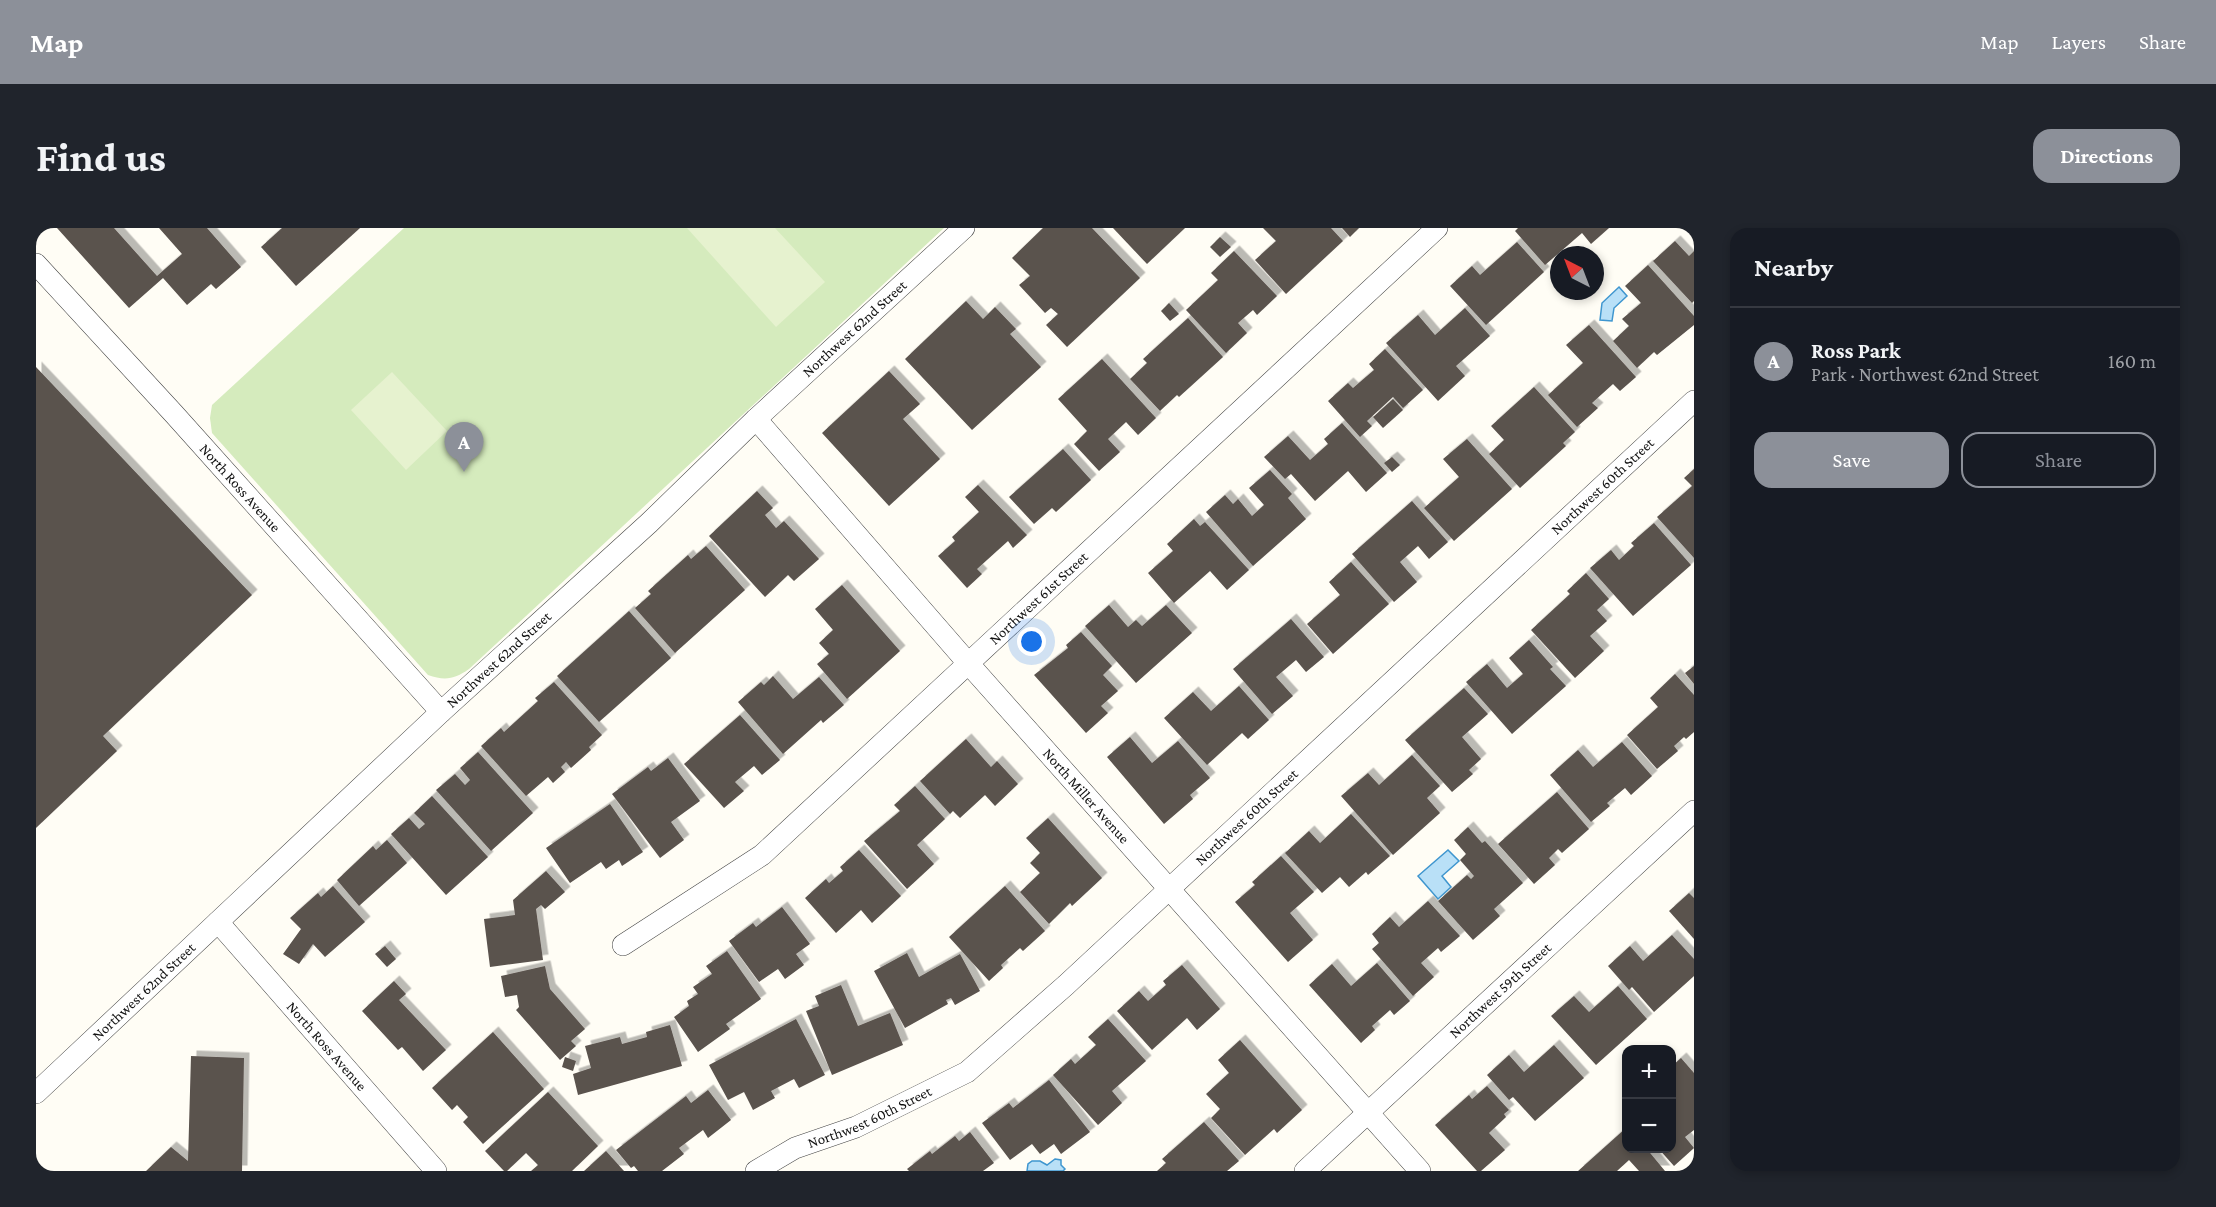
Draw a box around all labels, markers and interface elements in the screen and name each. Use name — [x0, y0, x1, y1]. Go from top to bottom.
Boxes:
text: Map — [30, 27, 83, 58]
text: Map — [1980, 30, 2019, 54]
text: Layers — [2052, 30, 2106, 54]
text: Share — [2139, 30, 2186, 54]
button: Directions — [2033, 129, 2180, 183]
text: Find us — [36, 133, 166, 180]
north arrow — [1550, 246, 1604, 300]
text: Nearby — [1754, 253, 1833, 282]
street label: Northwest 62nd Street — [799, 276, 910, 380]
text: Ross Park — [1811, 338, 1901, 363]
text: A — [1768, 350, 1779, 372]
text: 160 m — [2108, 350, 2156, 372]
text: Park · Northwest 62nd Street — [1811, 363, 2039, 385]
pin: A — [444, 422, 484, 472]
button: Save — [1754, 432, 1949, 488]
button: Share — [1961, 432, 2156, 488]
street label: Northwest 60th Street — [1548, 434, 1658, 538]
street label: North Ross Avenue — [197, 441, 284, 536]
street label: Northwest 61st Street — [986, 548, 1092, 648]
street label: Northwest 62nd Street — [443, 608, 555, 711]
your location — [1017, 627, 1046, 656]
street label: North Miller Avenue — [1040, 745, 1133, 847]
street label: Northwest 60th Street — [1192, 765, 1302, 869]
street label: Northwest 62nd Street — [89, 939, 199, 1044]
street label: Northwest 59th Street — [1446, 939, 1555, 1041]
street label: North Ross Avenue — [284, 998, 370, 1094]
map controls — [1622, 1045, 1676, 1153]
button: + — [1622, 1045, 1676, 1099]
street label: Northwest 60th Street — [805, 1082, 935, 1151]
button: − — [1622, 1099, 1676, 1153]

